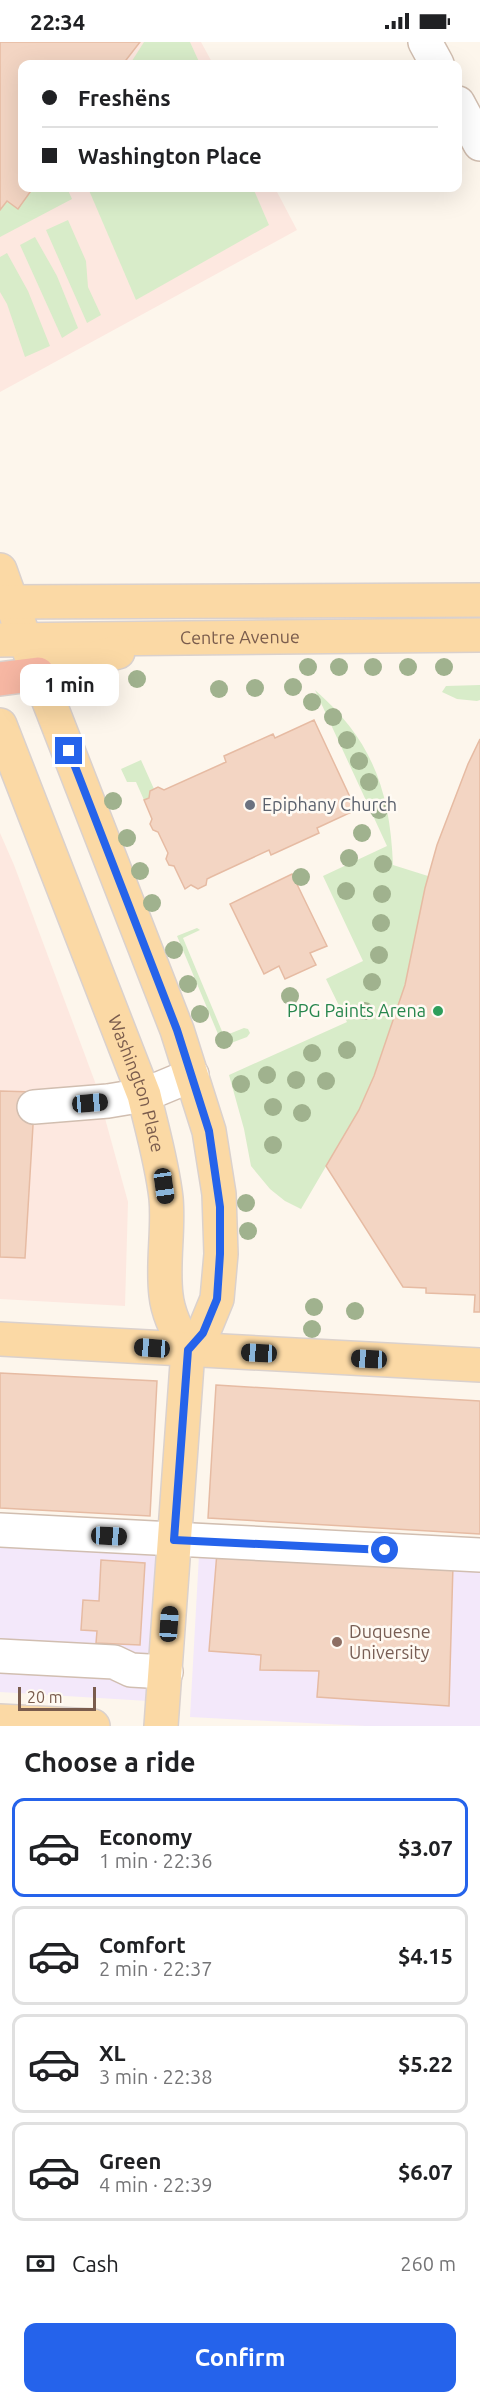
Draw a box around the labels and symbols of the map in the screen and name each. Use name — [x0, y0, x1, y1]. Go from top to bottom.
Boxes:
street label: Centre Avenue — [180, 626, 300, 647]
callout: 1 min — [20, 664, 118, 706]
route end — [55, 737, 82, 764]
place label: Epiphany Church — [262, 794, 397, 814]
marker: Epiphany Church — [243, 798, 257, 812]
place label: PPG Paints Arena — [287, 1000, 426, 1020]
marker: PPG Paints Arena — [431, 1004, 445, 1018]
street label: Washington Place — [105, 1012, 169, 1154]
car — [71, 1092, 109, 1114]
car — [153, 1167, 175, 1205]
car — [133, 1338, 171, 1358]
car — [241, 1343, 277, 1363]
car — [351, 1349, 387, 1369]
car — [91, 1526, 127, 1546]
route start — [371, 1536, 398, 1563]
car — [159, 1605, 179, 1643]
place label: Duquesne University — [349, 1621, 431, 1662]
marker: Duquesne University — [330, 1635, 344, 1649]
scale bar — [18, 1684, 96, 1712]

